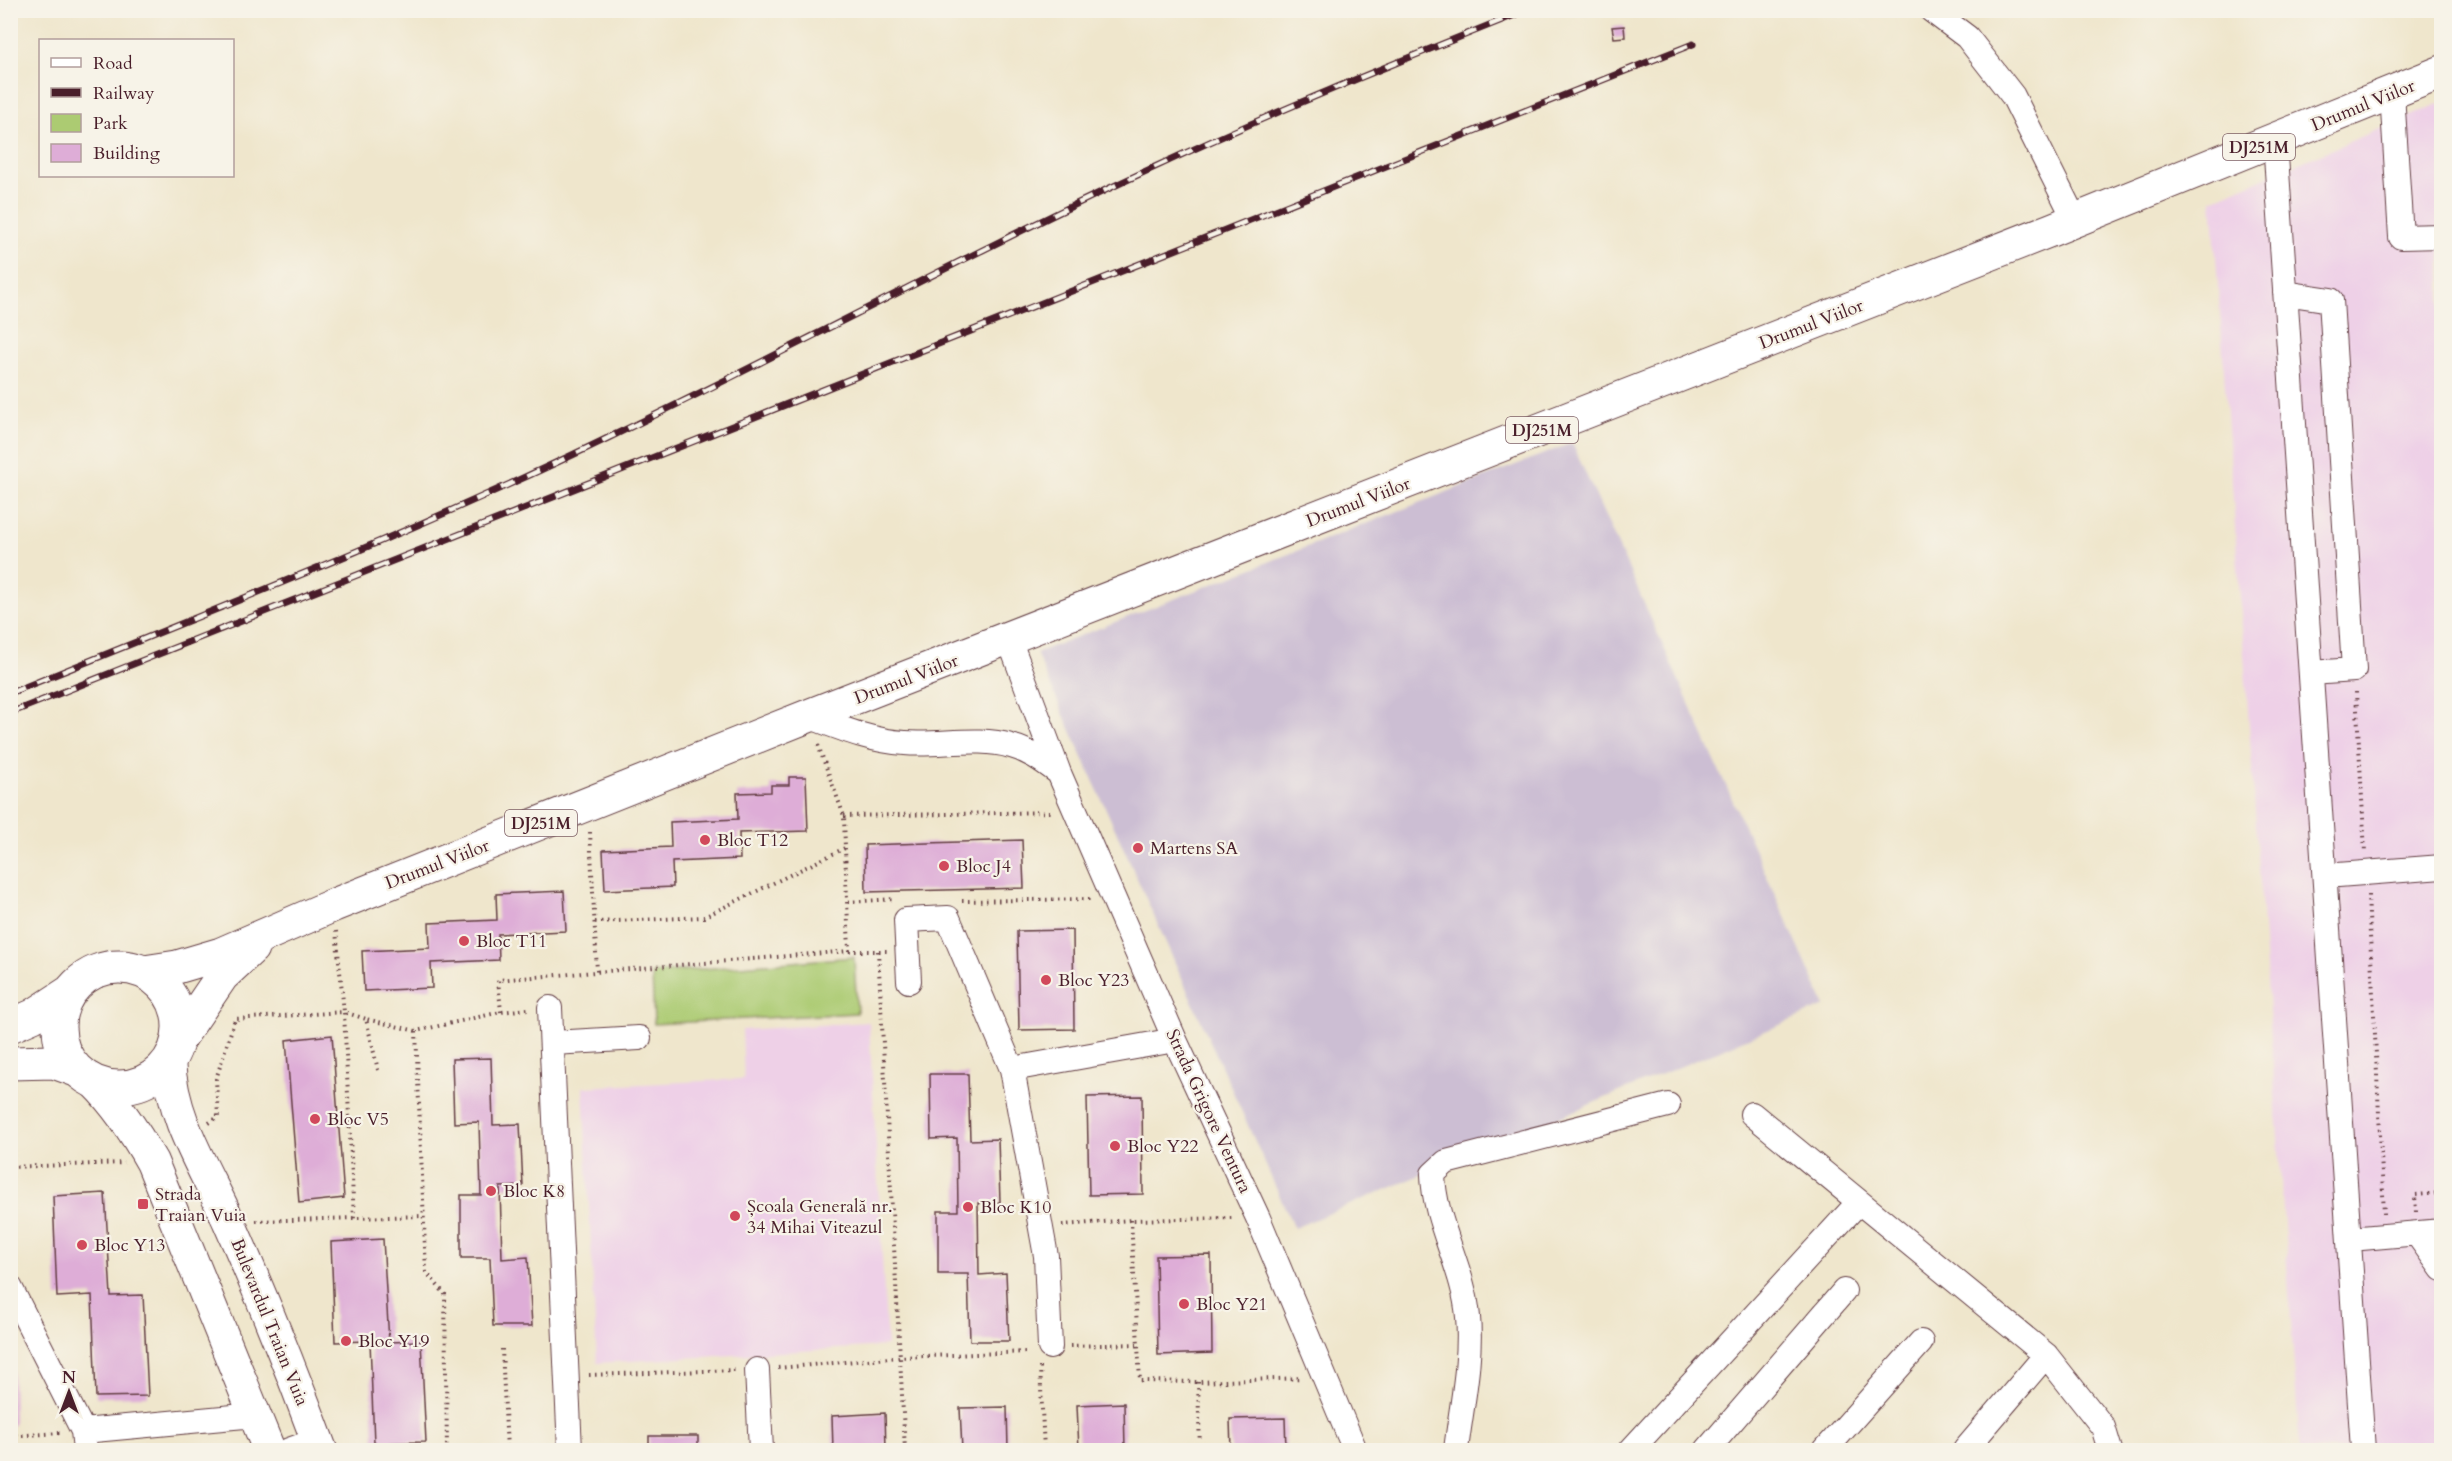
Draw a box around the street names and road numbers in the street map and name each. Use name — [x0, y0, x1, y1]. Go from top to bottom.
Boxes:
street label: Drumul Viilor — [2308, 73, 2419, 138]
road number: DJ251M — [2223, 134, 2295, 160]
street label: Drumul Viilor — [1755, 293, 1867, 356]
road number: DJ251M — [1506, 417, 1578, 443]
street label: Drumul Viilor — [1302, 471, 1414, 534]
street label: Drumul Viilor — [850, 648, 962, 711]
road number: DJ251M — [505, 810, 577, 836]
street label: Drumul Viilor — [381, 833, 493, 896]
street label: Strada Grigore Ventura — [1160, 1025, 1258, 1197]
street label: Bulevardul Traian Vuia — [224, 1235, 315, 1410]

